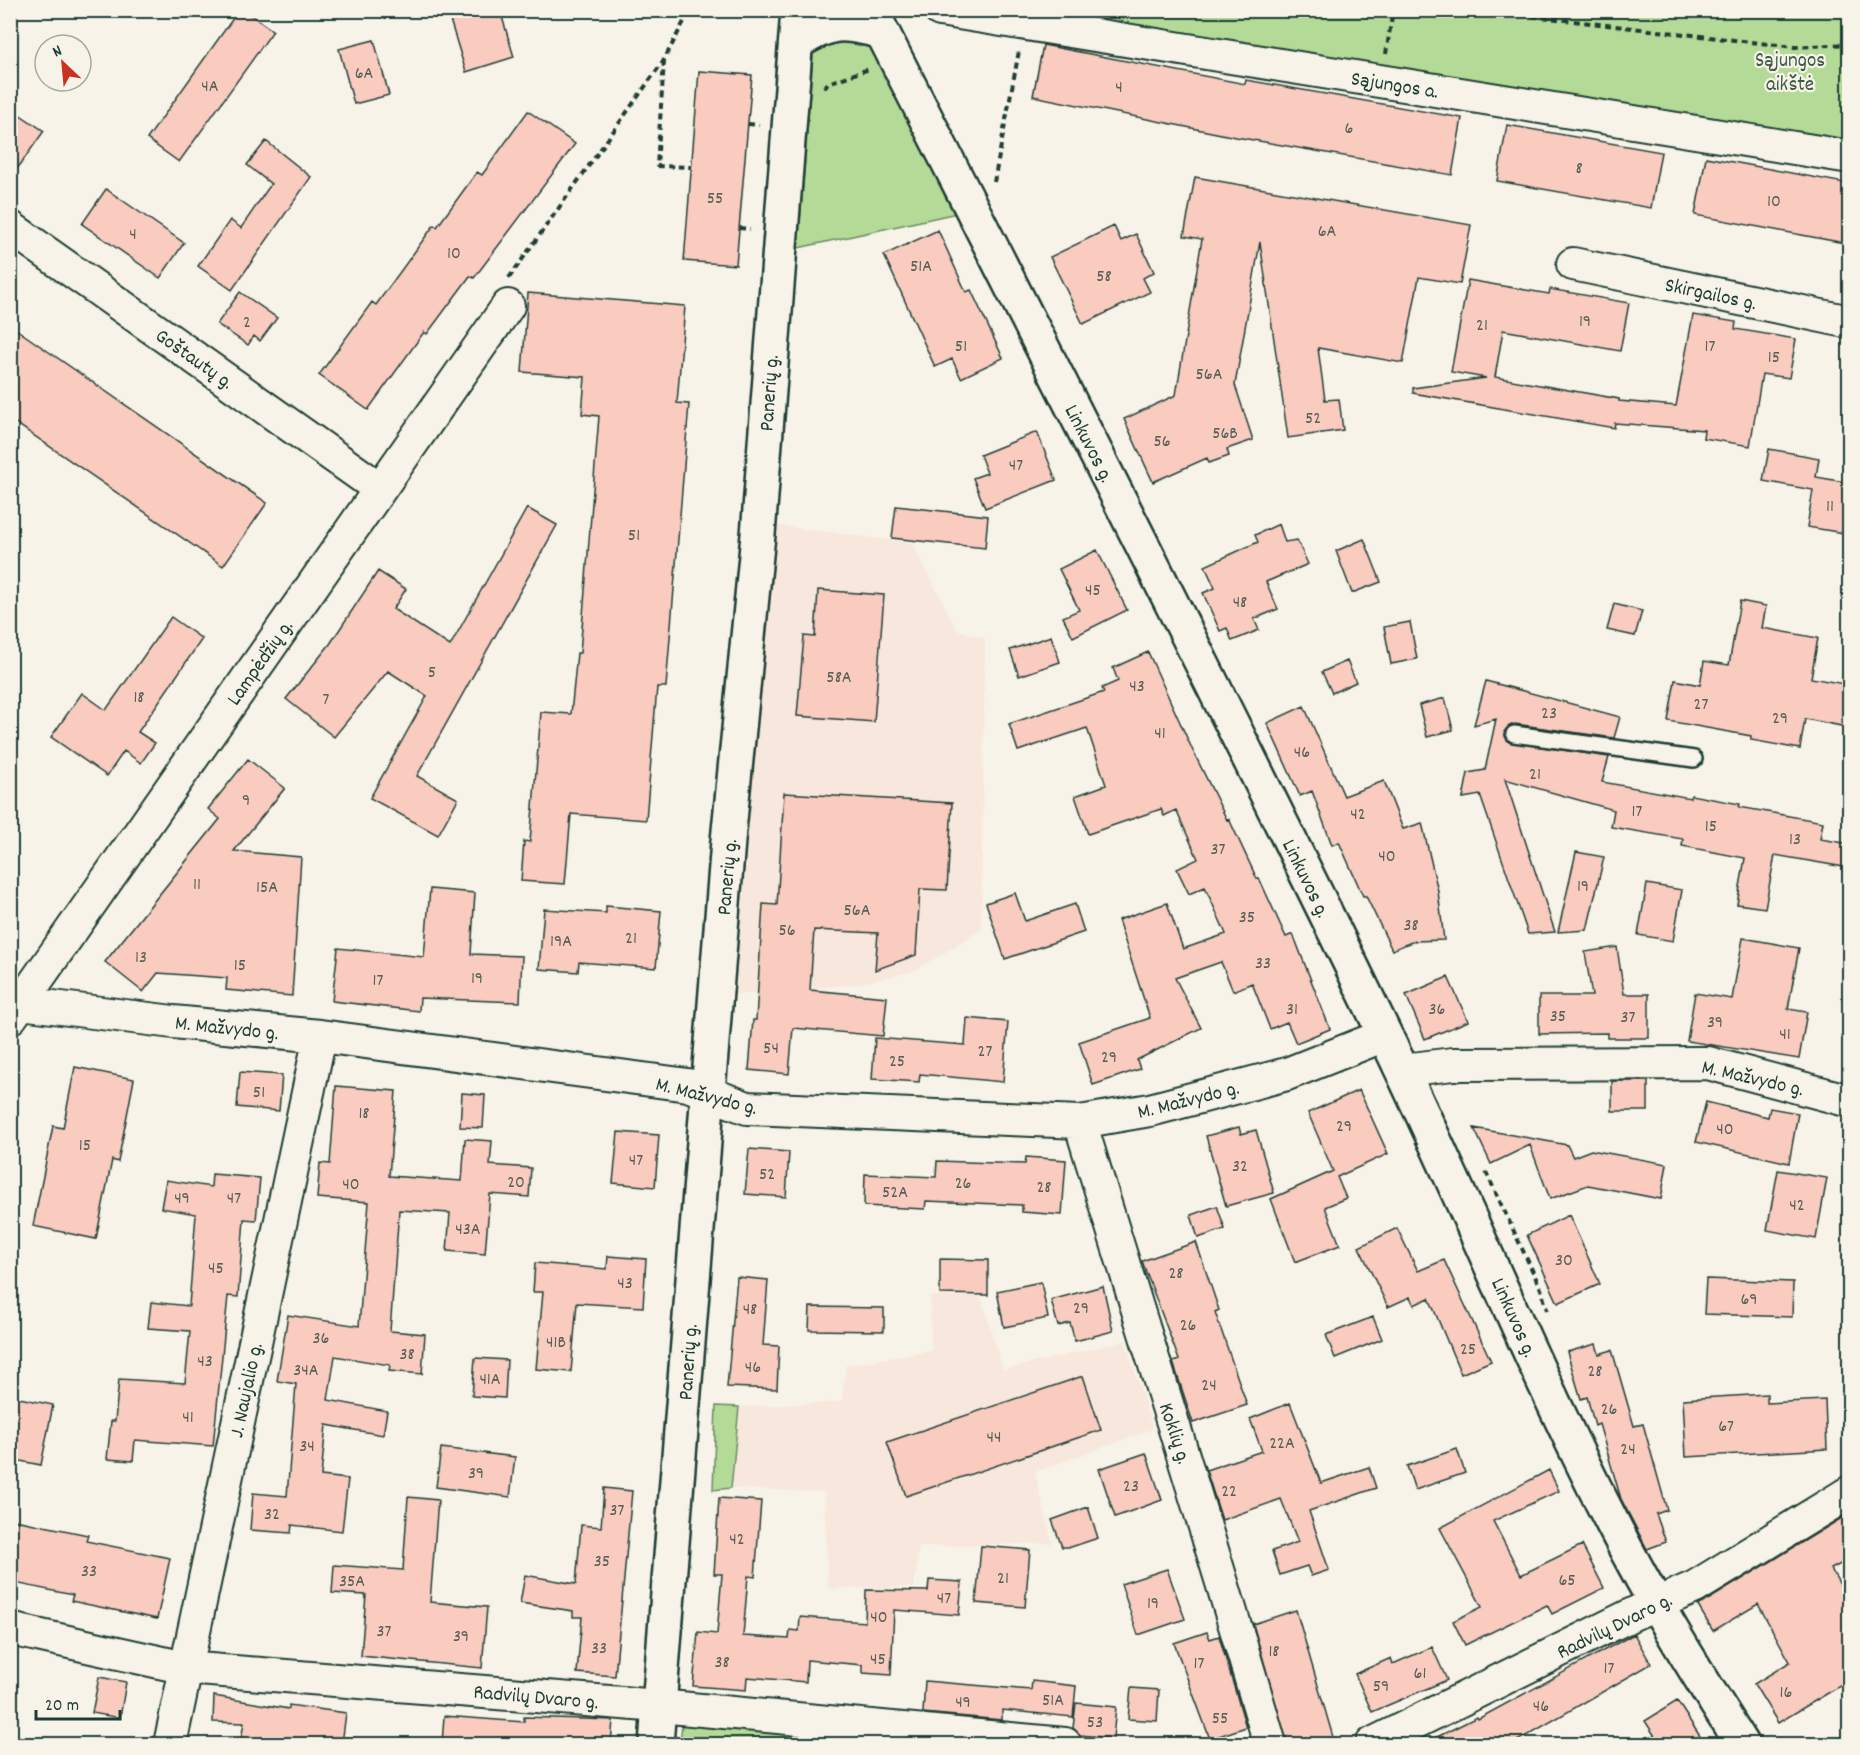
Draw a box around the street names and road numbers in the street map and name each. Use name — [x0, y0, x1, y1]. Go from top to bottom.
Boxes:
street label: Sąjungos a. — [1349, 65, 1441, 109]
street label: Skirgailos g. — [1662, 272, 1759, 320]
street label: Goštautų g. — [148, 322, 239, 399]
street label: Panerių g. — [753, 354, 789, 432]
street label: Linkuvos g. — [1055, 400, 1120, 489]
street label: Lampėdžių g. — [221, 615, 302, 713]
street label: Linkuvos g. — [1272, 835, 1336, 924]
street label: Panerių g. — [711, 838, 747, 917]
street label: M. Mažvydo g. — [173, 1010, 280, 1050]
street label: M. Mažvydo g. — [1698, 1054, 1806, 1106]
street label: M. Mažvydo g. — [652, 1071, 760, 1125]
street label: M. Mažvydo g. — [1135, 1075, 1243, 1129]
street label: Linkuvos g. — [1481, 1274, 1543, 1363]
street label: Panerių g. — [672, 1323, 708, 1401]
street label: J. Naujalio g. — [223, 1340, 273, 1441]
street label: Koklių g. — [1149, 1399, 1197, 1469]
street label: Radvilų Dvaro g. — [1552, 1587, 1678, 1669]
street label: Radvilų Dvaro g. — [472, 1679, 600, 1719]

